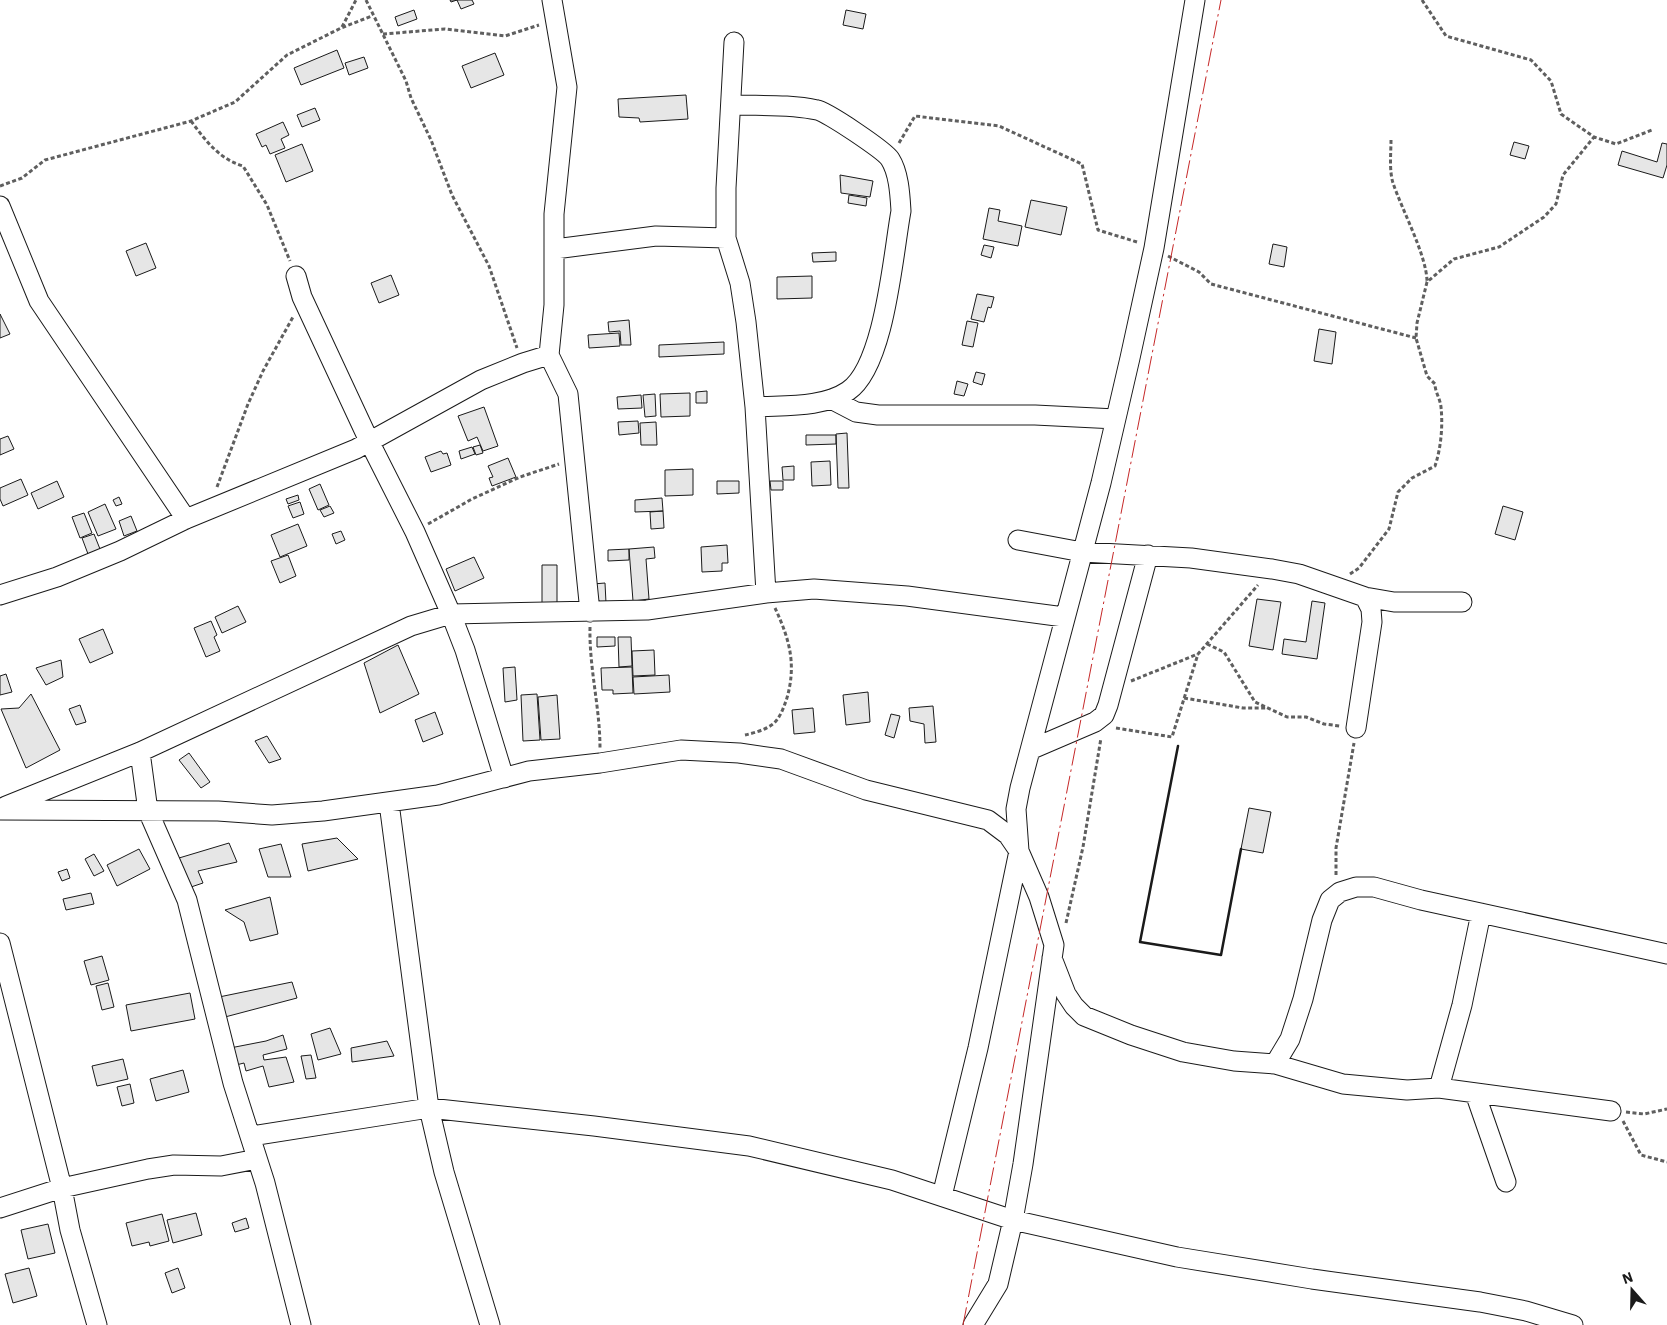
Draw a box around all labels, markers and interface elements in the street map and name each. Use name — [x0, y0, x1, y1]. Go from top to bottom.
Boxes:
north arrow — [1607, 1265, 1657, 1315]
text: N — [1620, 1268, 1635, 1288]

